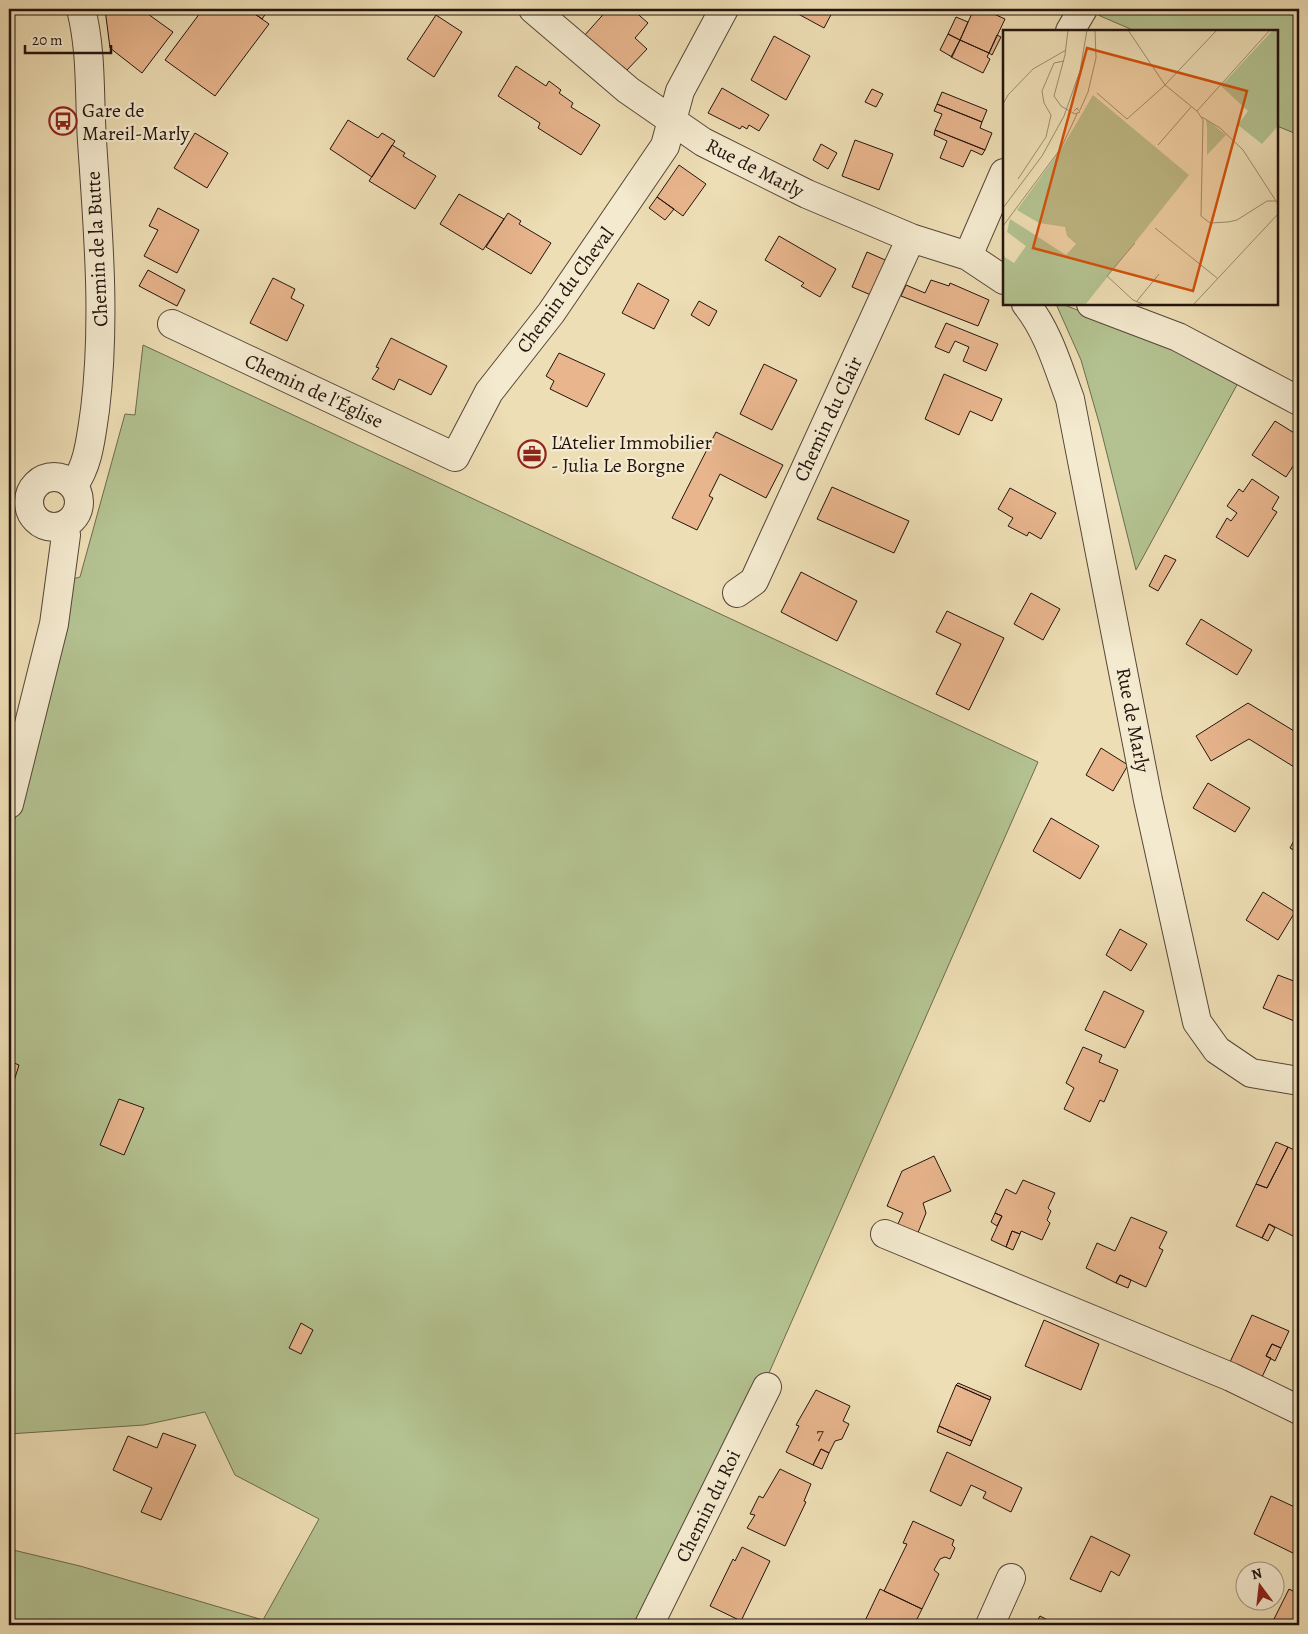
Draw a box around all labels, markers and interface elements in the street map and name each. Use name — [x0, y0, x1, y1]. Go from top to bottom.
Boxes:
scale bar — [25, 22, 111, 54]
text: 20 m — [32, 30, 63, 50]
inset map — [1003, 30, 1278, 305]
place label: Gare de Mareil-Marly — [82, 97, 191, 147]
bus stop icon: Gare de Mareil-Marly — [48, 106, 78, 136]
street label: Rue de Marly — [701, 132, 810, 205]
street label: Chemin de la Butte — [79, 170, 115, 328]
street label: Chemin du Cheval — [510, 221, 620, 359]
street label: Chemin de l'Église — [240, 347, 388, 435]
street label: Chemin du Clair — [787, 352, 869, 486]
place label: L'Atelier Immobilier - Julia Le Borgne — [551, 429, 713, 479]
office icon: L'Atelier Immobilier - Julia Le Borgne — [517, 439, 547, 469]
street label: Rue de Marly — [1110, 665, 1157, 776]
house number: 7 — [816, 1421, 824, 1445]
street label: Chemin du Roi — [669, 1445, 747, 1567]
north arrow — [1236, 1562, 1286, 1612]
text: N — [1249, 1563, 1264, 1584]

